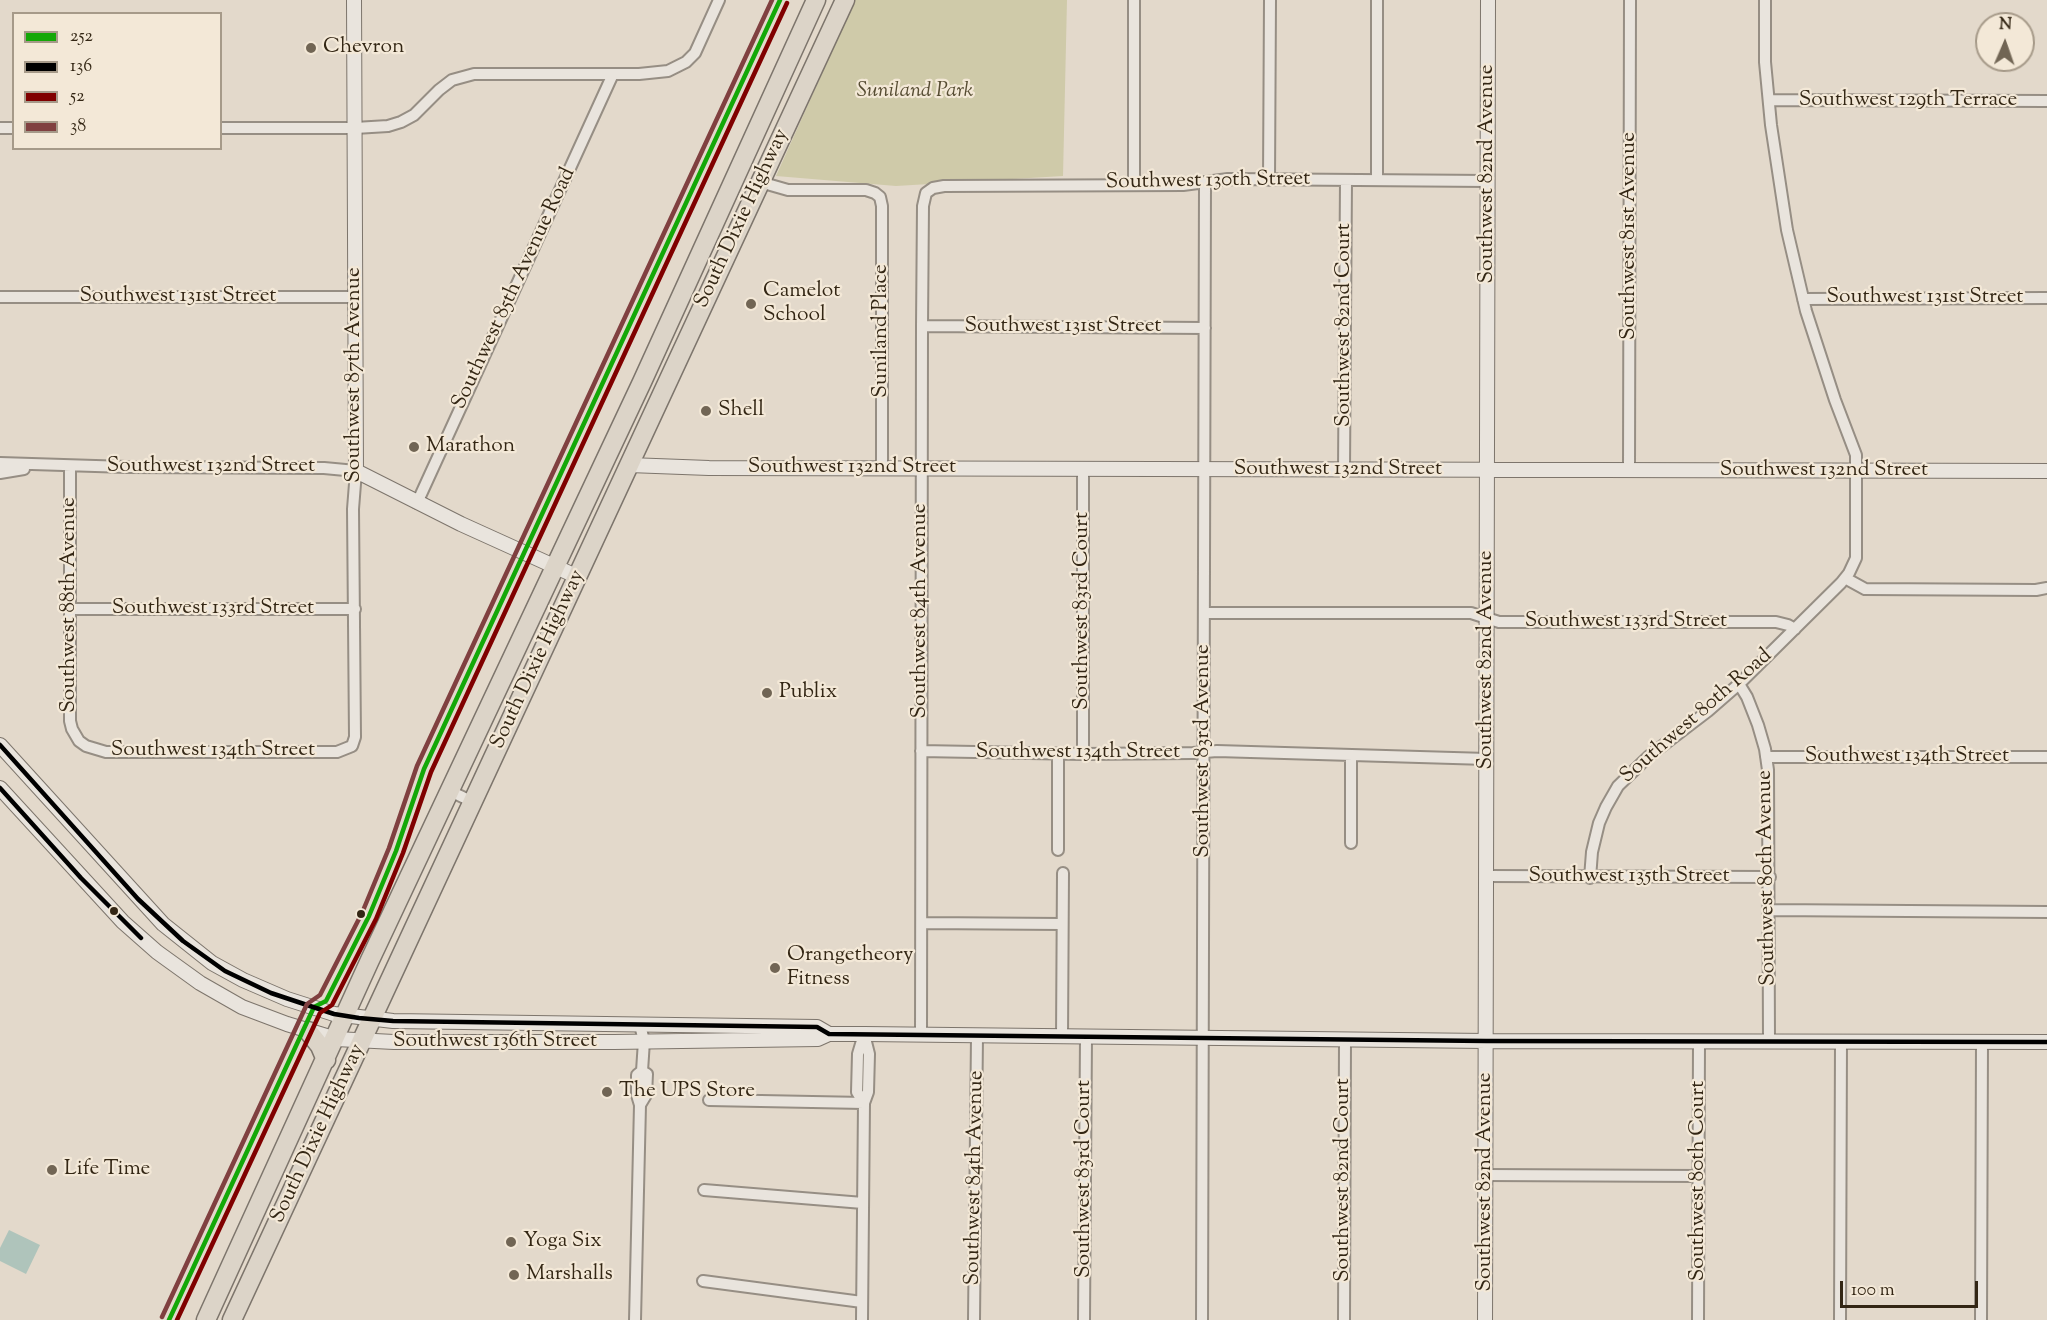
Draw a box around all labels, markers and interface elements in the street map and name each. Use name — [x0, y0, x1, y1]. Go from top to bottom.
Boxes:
legend — [12, 12, 222, 150]
north arrow — [1975, 12, 2035, 72]
text: N — [1999, 14, 2012, 37]
text: 252 — [70, 24, 93, 50]
place label: Chevron — [323, 35, 404, 61]
marker: Chevron — [304, 41, 318, 55]
text: 136 — [70, 54, 92, 80]
street label: Southwest 82nd Avenue — [1475, 64, 1501, 284]
park label: Suniland Park — [857, 79, 973, 105]
text: 52 — [70, 84, 85, 110]
street label: Southwest 129th Terrace — [1799, 88, 2017, 114]
text: 38 — [70, 114, 86, 140]
street label: South Dixie Highway — [690, 125, 796, 313]
street label: Southwest 81st Avenue — [1617, 132, 1643, 340]
street label: Southwest 85th Avenue Road — [448, 164, 582, 414]
street label: Southwest 130th Street — [1105, 168, 1311, 196]
street label: Southwest 82nd Court — [1332, 223, 1358, 427]
street label: Suniland Place — [869, 264, 895, 398]
street label: Southwest 87th Avenue — [342, 267, 368, 483]
place label: Camelot School — [763, 279, 840, 329]
street label: Southwest 131st Street — [79, 284, 277, 310]
street label: Southwest 131st Street — [1826, 285, 2024, 311]
marker: Camelot School — [744, 297, 758, 311]
street label: Southwest 131st Street — [964, 314, 1162, 340]
place label: Shell — [718, 398, 764, 424]
marker: Shell — [699, 404, 713, 418]
place label: Marathon — [426, 434, 515, 460]
marker: Marathon — [407, 440, 421, 454]
street label: Southwest 132nd Street — [107, 454, 315, 480]
street label: Southwest 132nd Street — [748, 455, 956, 481]
street label: Southwest 132nd Street — [1234, 457, 1442, 483]
street label: Southwest 132nd Street — [1720, 458, 1928, 484]
street label: Southwest 88th Avenue — [57, 497, 83, 713]
street label: Southwest 84th Avenue — [908, 503, 934, 719]
street label: Southwest 83rd Court — [1070, 512, 1096, 710]
street label: Southwest 82nd Avenue — [1474, 550, 1500, 770]
street label: South Dixie Highway — [486, 566, 592, 754]
street label: Southwest 133rd Street — [112, 596, 314, 622]
street label: Southwest 133rd Street — [1525, 609, 1727, 635]
street label: Southwest 83rd Avenue — [1191, 644, 1217, 858]
street label: Southwest 80th Road — [1616, 644, 1778, 790]
place label: Publix — [779, 680, 837, 706]
marker: Publix — [760, 686, 774, 700]
street label: Southwest 134th Street — [111, 738, 315, 764]
street label: Southwest 134th Street — [976, 740, 1180, 766]
street label: Southwest 134th Street — [1805, 744, 2009, 770]
street label: Southwest 80th Avenue — [1754, 770, 1782, 986]
street label: Southwest 135th Street — [1528, 864, 1730, 890]
unlabelled marker — [108, 905, 120, 917]
unlabelled marker — [355, 908, 367, 920]
place label: Orangetheory Fitness — [787, 943, 913, 993]
marker: Orangetheory Fitness — [768, 961, 782, 975]
street label: Southwest 136th Street — [393, 1029, 597, 1055]
street label: South Dixie Highway — [266, 1040, 372, 1228]
street label: Southwest 84th Avenue — [962, 1070, 990, 1286]
street label: Southwest 82nd Avenue — [1473, 1072, 1499, 1292]
street label: Southwest 82nd Court — [1331, 1078, 1357, 1282]
place label: The UPS Store — [619, 1079, 755, 1105]
street label: Southwest 83rd Court — [1072, 1080, 1098, 1278]
street label: Southwest 80th Court — [1686, 1081, 1712, 1281]
marker: The UPS Store — [600, 1085, 614, 1099]
place label: Life Time — [64, 1157, 150, 1183]
marker: Life Time — [45, 1163, 59, 1177]
place label: Yoga Six — [523, 1229, 602, 1255]
marker: Yoga Six — [504, 1235, 518, 1249]
place label: Marshalls — [526, 1262, 613, 1288]
marker: Marshalls — [507, 1268, 521, 1282]
scale bar — [1843, 1269, 1981, 1307]
text: 100 m — [1851, 1278, 1895, 1304]

